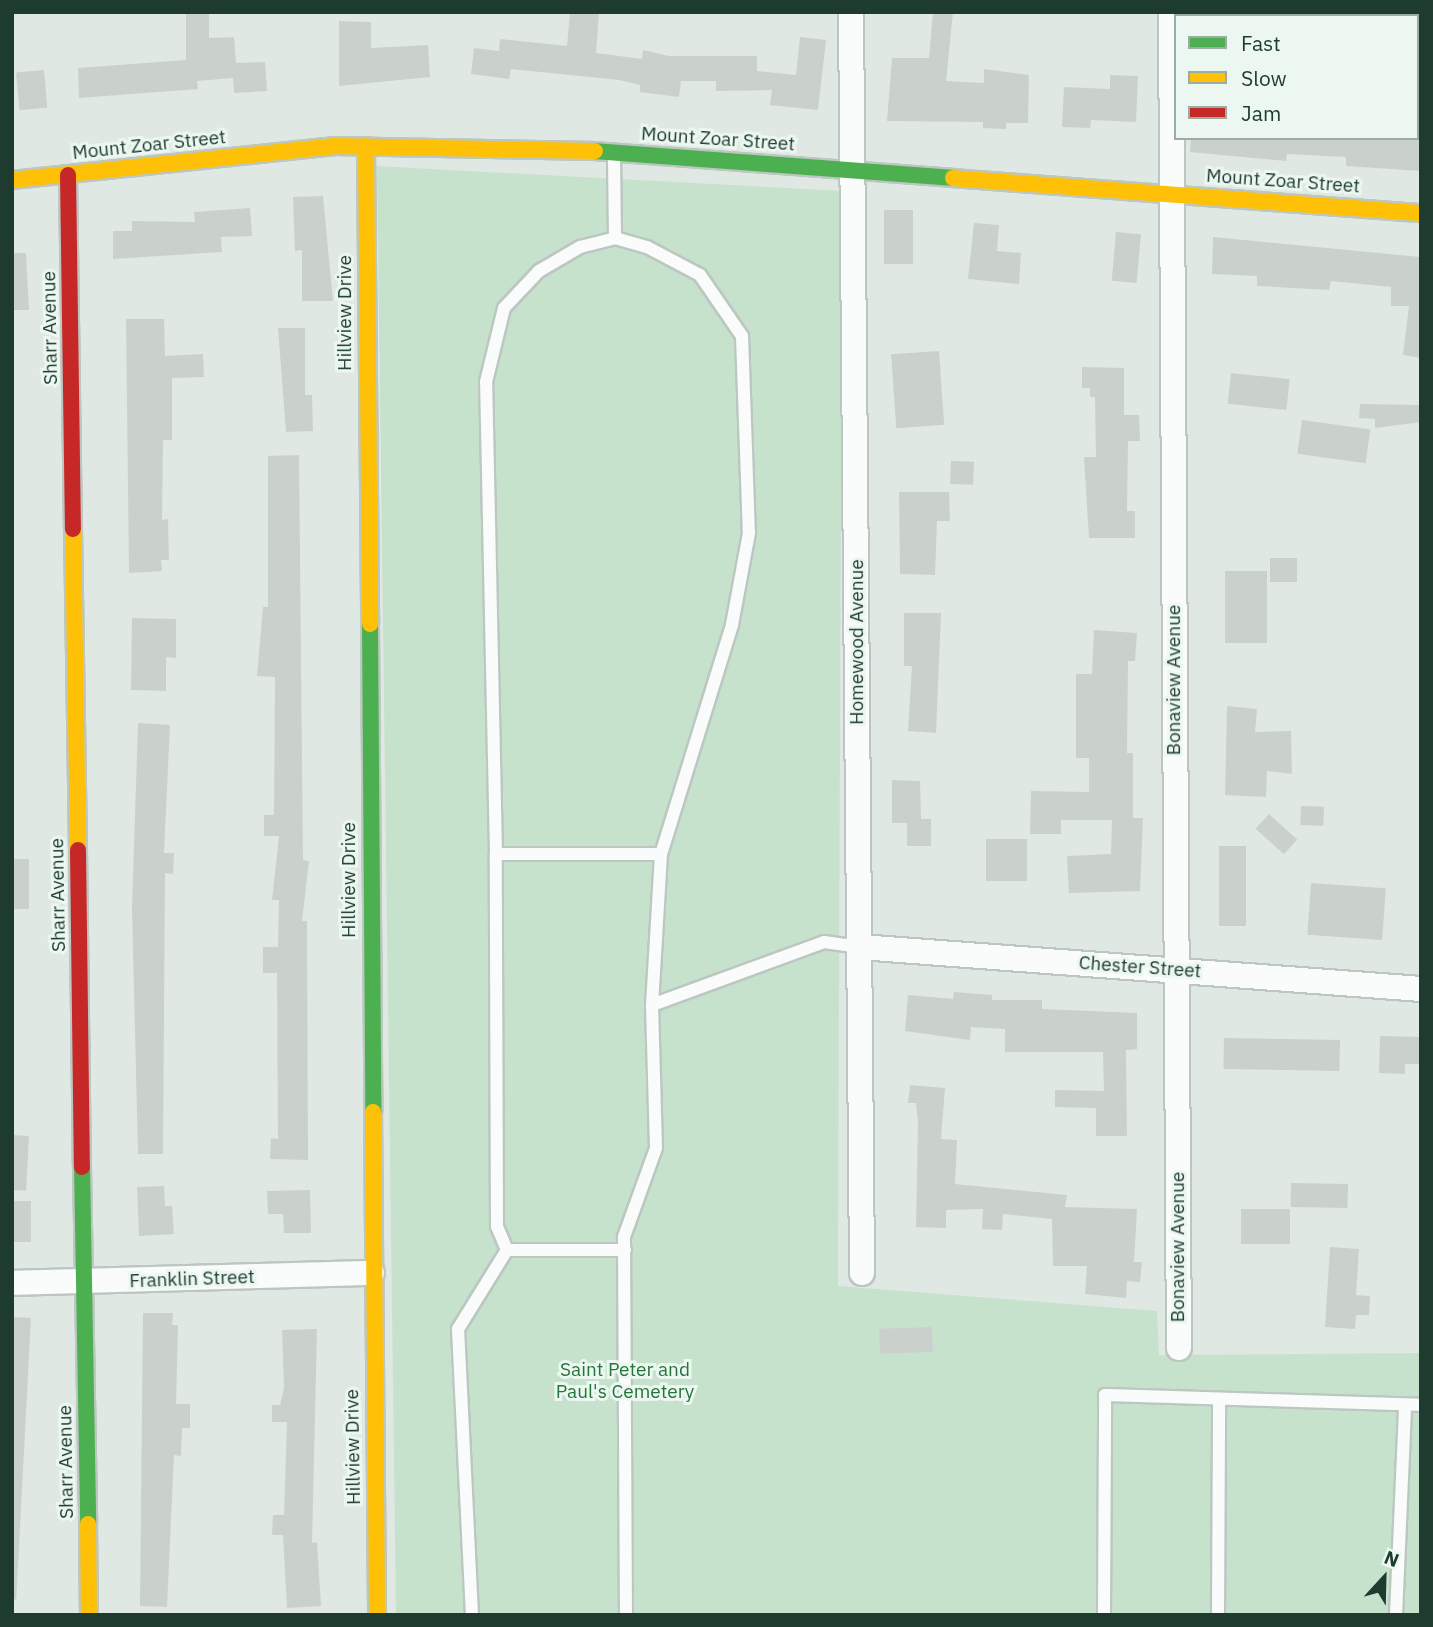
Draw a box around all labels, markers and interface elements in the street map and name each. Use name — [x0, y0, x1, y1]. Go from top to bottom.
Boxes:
legend — [1174, 14, 1419, 140]
text: Fast — [1241, 29, 1281, 57]
text: Slow — [1241, 64, 1287, 92]
text: Jam — [1241, 99, 1281, 127]
street label: Mount Zoar Street — [640, 122, 796, 156]
street label: Mount Zoar Street — [71, 126, 227, 164]
street label: Mount Zoar Street — [1205, 164, 1361, 198]
street label: Hillview Drive — [334, 255, 356, 371]
street label: Sharr Avenue — [38, 271, 62, 385]
street label: Homewood Avenue — [846, 559, 868, 725]
street label: Bonaview Avenue — [1163, 605, 1185, 755]
street label: Hillview Drive — [338, 822, 360, 938]
street label: Sharr Avenue — [46, 838, 70, 952]
street label: Chester Street — [1078, 951, 1202, 983]
street label: Bonaview Avenue — [1167, 1172, 1189, 1322]
street label: Franklin Street — [129, 1265, 255, 1293]
park label: Saint Peter and Paul's Cemetery — [556, 1359, 694, 1403]
street label: Hillview Drive — [341, 1389, 365, 1505]
street label: Sharr Avenue — [54, 1405, 78, 1519]
north arrow — [1349, 1543, 1419, 1613]
text: N — [1381, 1545, 1403, 1572]

